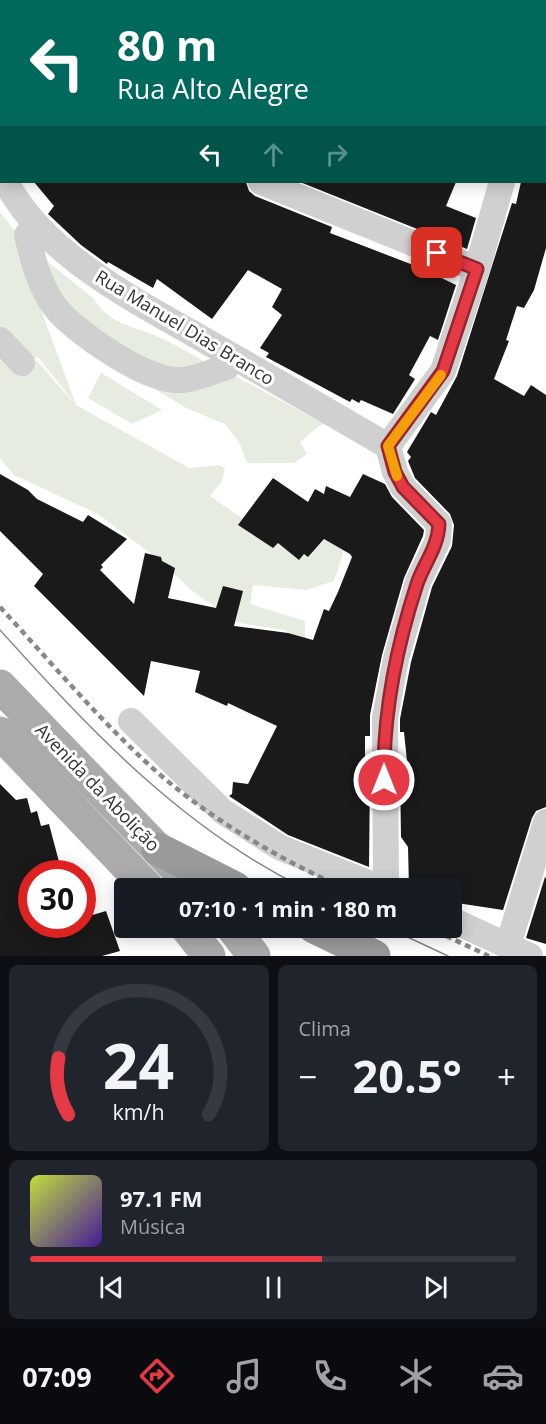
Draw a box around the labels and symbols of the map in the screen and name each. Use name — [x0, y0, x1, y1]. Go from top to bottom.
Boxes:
pin — [411, 227, 462, 278]
street label: Rua Manuel Dias Branco — [91, 264, 279, 390]
street label: Avenida da Abolição — [31, 718, 165, 856]
position arrow — [352, 748, 416, 812]
speed limit sign: 30 — [18, 860, 96, 938]

